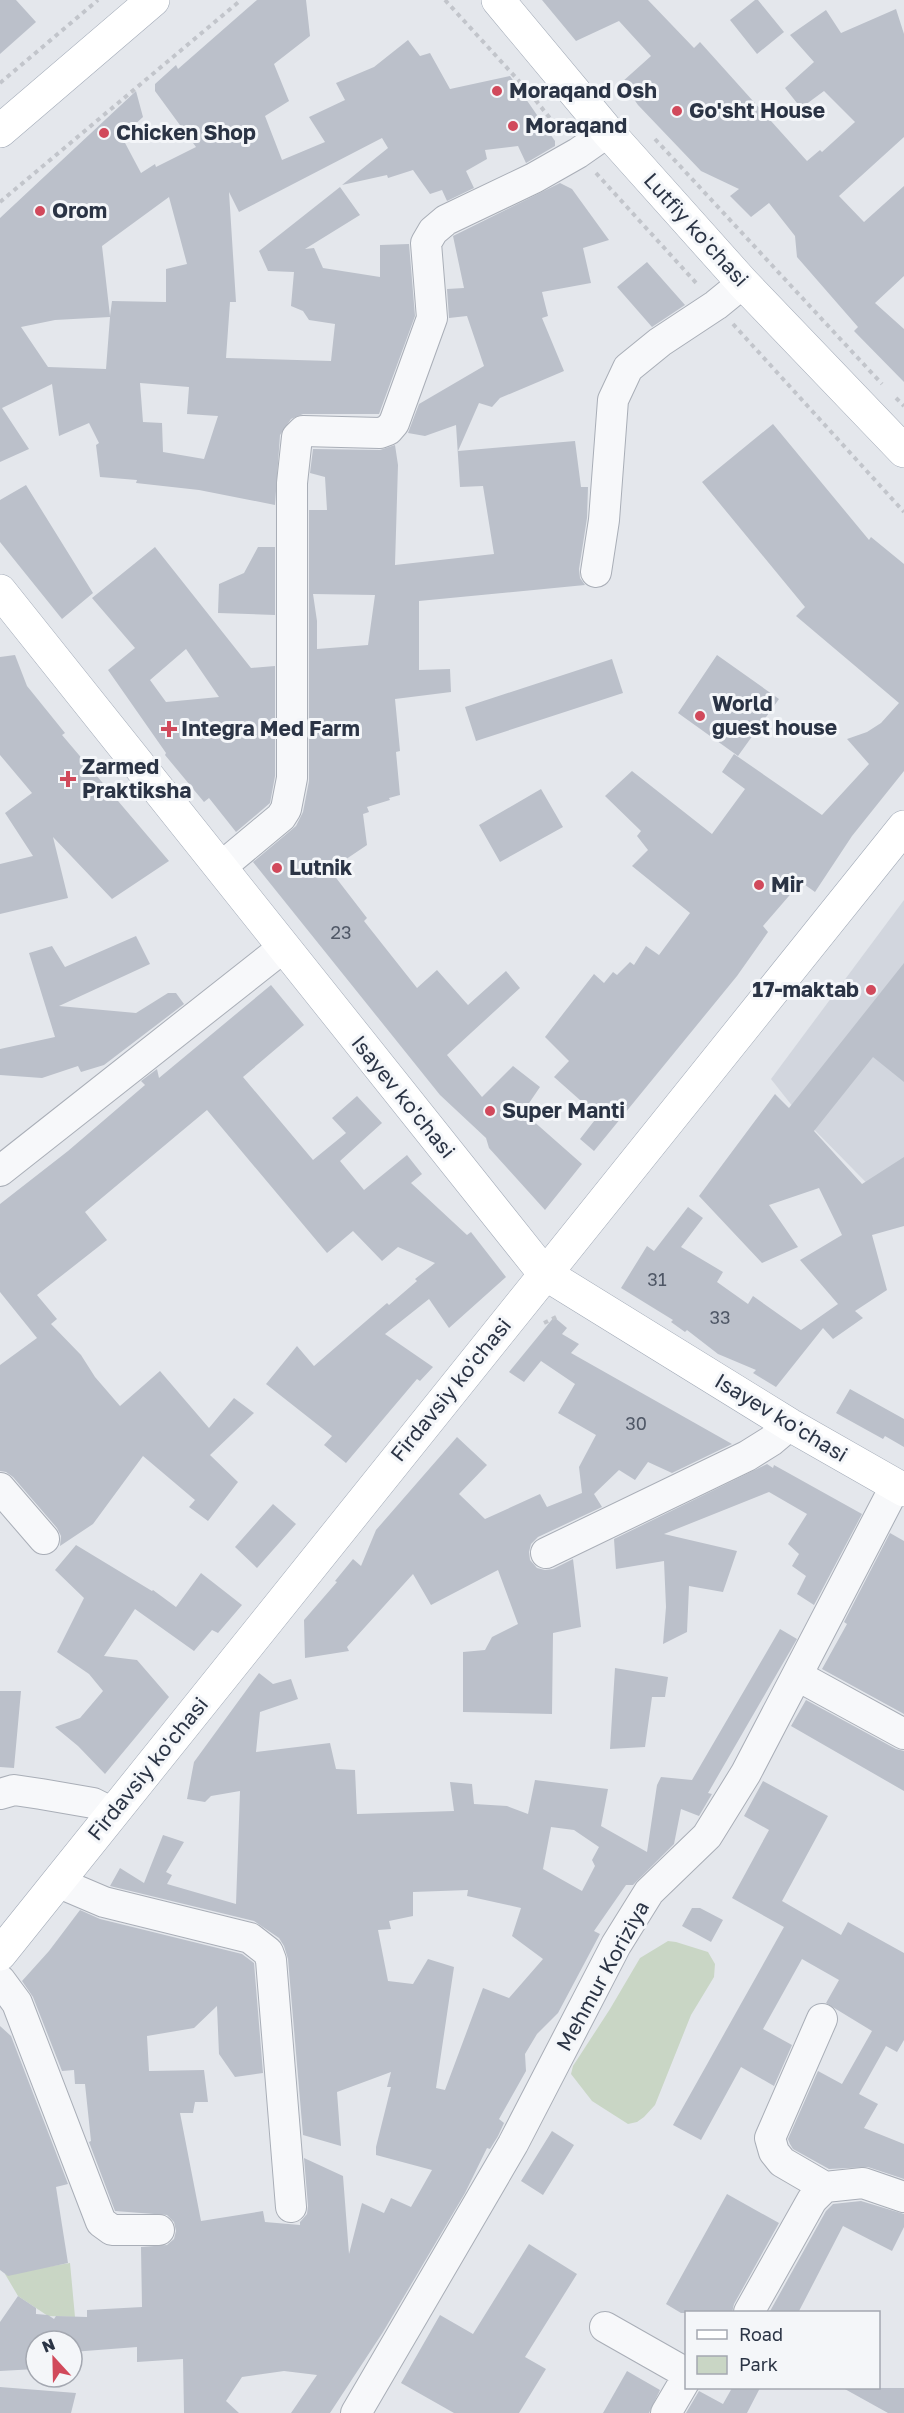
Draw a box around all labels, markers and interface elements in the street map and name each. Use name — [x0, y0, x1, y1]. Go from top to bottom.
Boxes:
place label: Moraqand Osh — [509, 77, 657, 103]
marker: Moraqand Osh — [490, 84, 504, 98]
place label: Go'sht House — [689, 97, 825, 123]
marker: Go'sht House — [670, 104, 684, 118]
place label: Moraqand — [525, 112, 627, 138]
place label: Chicken Shop — [116, 119, 256, 145]
marker: Moraqand — [506, 119, 520, 133]
marker: Chicken Shop — [97, 126, 111, 140]
street label: Lutfiy ko'chasi — [639, 167, 755, 292]
place label: Orom — [52, 197, 107, 223]
marker: Orom — [33, 204, 47, 218]
place label: World guest house — [712, 690, 837, 740]
marker: World guest house — [693, 709, 707, 723]
place label: Integra Med Farm — [181, 715, 360, 741]
marker: Integra Med Farm — [162, 722, 176, 736]
place label: Zarmed Praktiksha — [82, 753, 192, 803]
marker: Zarmed Praktiksha — [59, 770, 77, 788]
place label: Lutnik — [289, 854, 352, 880]
marker: Lutnik — [270, 861, 284, 875]
place label: Mir — [771, 871, 804, 897]
marker: Mir — [752, 878, 766, 892]
house number: 23 — [331, 921, 351, 943]
place label: 17-maktab — [752, 976, 859, 1002]
marker: 17-maktab — [864, 983, 878, 997]
street label: Isayev ko'chasi — [346, 1030, 461, 1163]
place label: Super Manti — [502, 1097, 625, 1123]
marker: Super Manti — [483, 1104, 497, 1118]
house number: 31 — [647, 1268, 667, 1290]
house number: 33 — [709, 1306, 731, 1328]
street label: Firdavsiy ko'chasi — [384, 1312, 516, 1466]
street label: Isayev ko'chasi — [710, 1367, 853, 1467]
house number: 30 — [625, 1412, 647, 1434]
street label: Firdavsiy ko'chasi — [81, 1691, 213, 1845]
street label: Mehmur Koriziya — [550, 1896, 654, 2055]
legend — [685, 2311, 880, 2389]
text: Road — [739, 2323, 783, 2345]
north arrow — [24, 2329, 84, 2389]
text: N — [39, 2334, 58, 2357]
text: Park — [739, 2353, 778, 2375]

